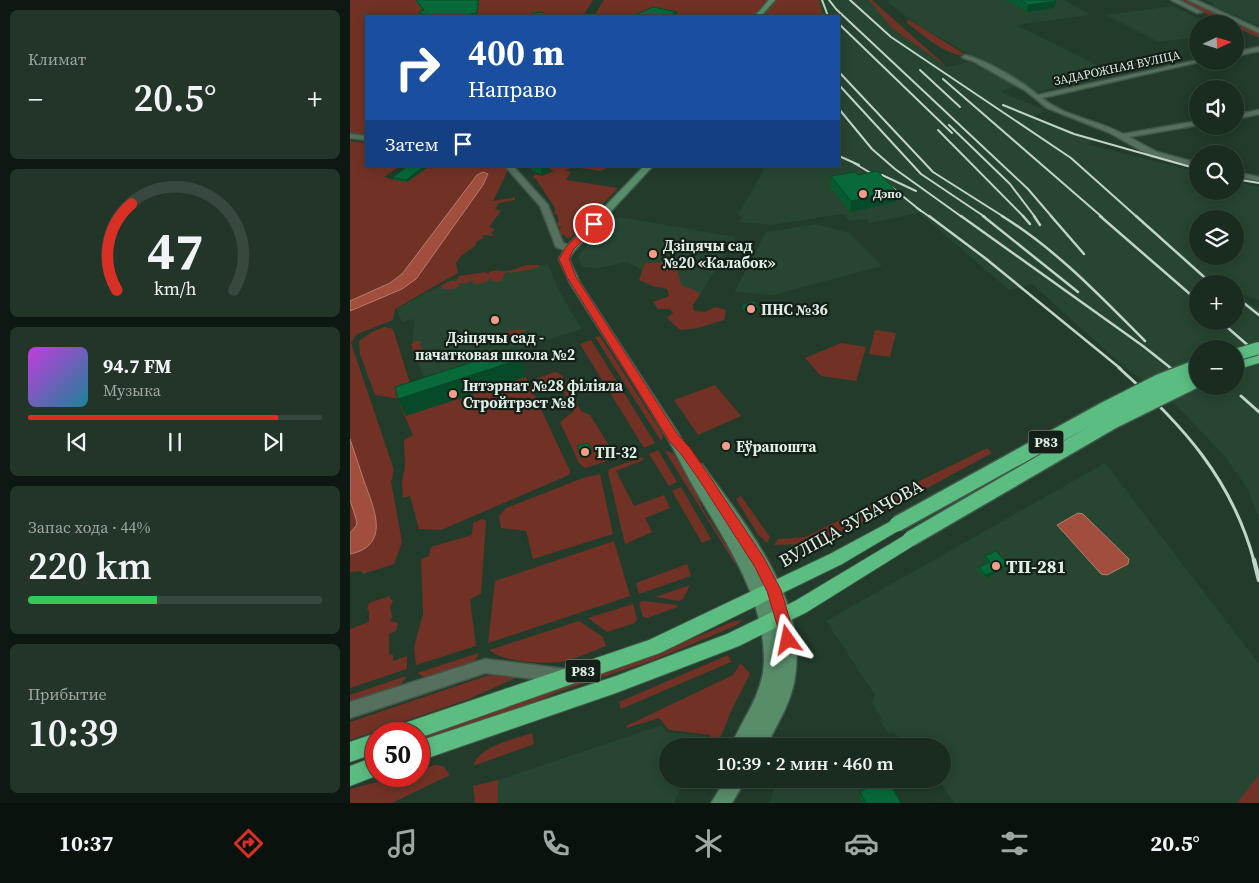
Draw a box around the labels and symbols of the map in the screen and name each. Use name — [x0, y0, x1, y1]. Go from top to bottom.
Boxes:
north arrow — [1189, 15, 1244, 70]
street label: ЗАДАРОЖНАЯ ВУЛІЦА — [1052, 47, 1182, 89]
place label: Дэпо — [873, 186, 902, 202]
marker: Дэпо — [857, 188, 869, 200]
pin — [573, 203, 615, 245]
place label: Дзіцячы сад №20 «Калабок» — [662, 235, 776, 273]
marker: Дзіцячы сад №20 «Калабок» — [647, 248, 659, 260]
place label: ПНС №36 — [761, 299, 828, 320]
marker: ПНС №36 — [745, 303, 757, 315]
marker: Дзіцячы сад - пачатковая школа №2 — [489, 314, 501, 326]
place label: Дзіцячы сад - пачатковая школа №2 — [415, 327, 575, 365]
place label: Інтэрнат №28 фiлiяла Стройтрэст №8 — [463, 375, 624, 413]
marker: Інтэрнат №28 фiлiяла Стройтрэст №8 — [447, 388, 459, 400]
road number: Р83 — [1028, 431, 1064, 454]
place label: Еўрапошта — [736, 436, 817, 457]
marker: Еўрапошта — [720, 440, 732, 452]
place label: ТП-32 — [595, 442, 637, 463]
marker: ТП-32 — [579, 446, 591, 458]
street label: ВУЛІЦА ЗУБАЧОВА — [775, 473, 927, 573]
place label: ТП-281 — [1006, 554, 1066, 579]
marker: ТП-281 — [990, 560, 1002, 572]
position arrow — [761, 613, 813, 665]
road number: Р83 — [566, 659, 600, 682]
speed limit sign: 50 — [365, 722, 430, 787]

